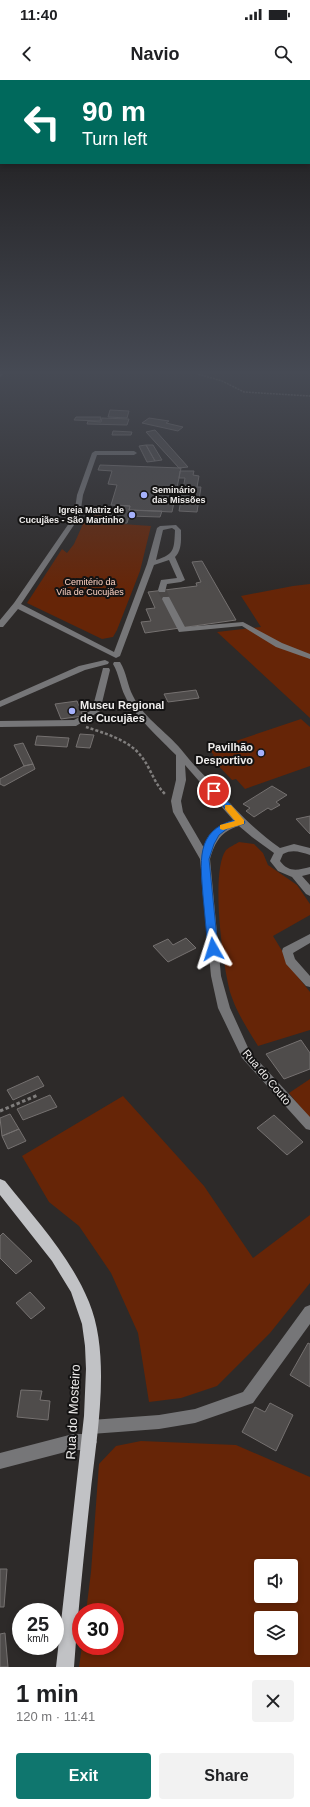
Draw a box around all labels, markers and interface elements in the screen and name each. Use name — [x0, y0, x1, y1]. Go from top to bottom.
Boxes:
text: 11:40 — [20, 6, 58, 23]
icon: back — [16, 43, 38, 65]
icon: search — [272, 43, 294, 65]
text: Navio — [130, 44, 180, 64]
icon: left — [16, 96, 68, 148]
text: 90 m — [82, 96, 146, 127]
text: Turn left — [82, 129, 147, 149]
place label: Seminário das Missões — [152, 485, 206, 505]
marker: Seminário das Missões — [139, 490, 149, 500]
place label: Igreja Matriz de Cucujães - São Martinho — [19, 505, 124, 525]
marker: Igreja Matriz de Cucujães - São Martinho — [127, 510, 137, 520]
park label: Cemitério da Vila de Cucujães — [56, 577, 124, 597]
place label: Museu Regional de Cucujães — [80, 699, 164, 724]
marker: Museu Regional de Cucujães — [67, 706, 77, 716]
place label: Pavilhão Desportivo — [196, 741, 253, 766]
marker: Pavilhão Desportivo — [256, 748, 266, 758]
pin — [197, 774, 231, 808]
icon: arrive — [203, 780, 225, 802]
position arrow — [192, 928, 234, 970]
street label: Rua do Couto — [241, 1047, 293, 1107]
street label: Rua do Mosteiro — [63, 1364, 83, 1460]
map controls — [254, 1559, 298, 1655]
button: sound — [254, 1559, 298, 1603]
speed limit sign: 30 — [72, 1603, 124, 1655]
button: layers — [254, 1611, 298, 1655]
text: 25 — [27, 1613, 49, 1635]
text: km/h — [27, 1633, 49, 1644]
text: 1 min — [16, 1680, 79, 1707]
button: close — [252, 1680, 294, 1722]
text: 120 m · 11:41 — [16, 1709, 95, 1724]
button: Exit — [16, 1753, 151, 1799]
button: Share — [159, 1753, 294, 1799]

